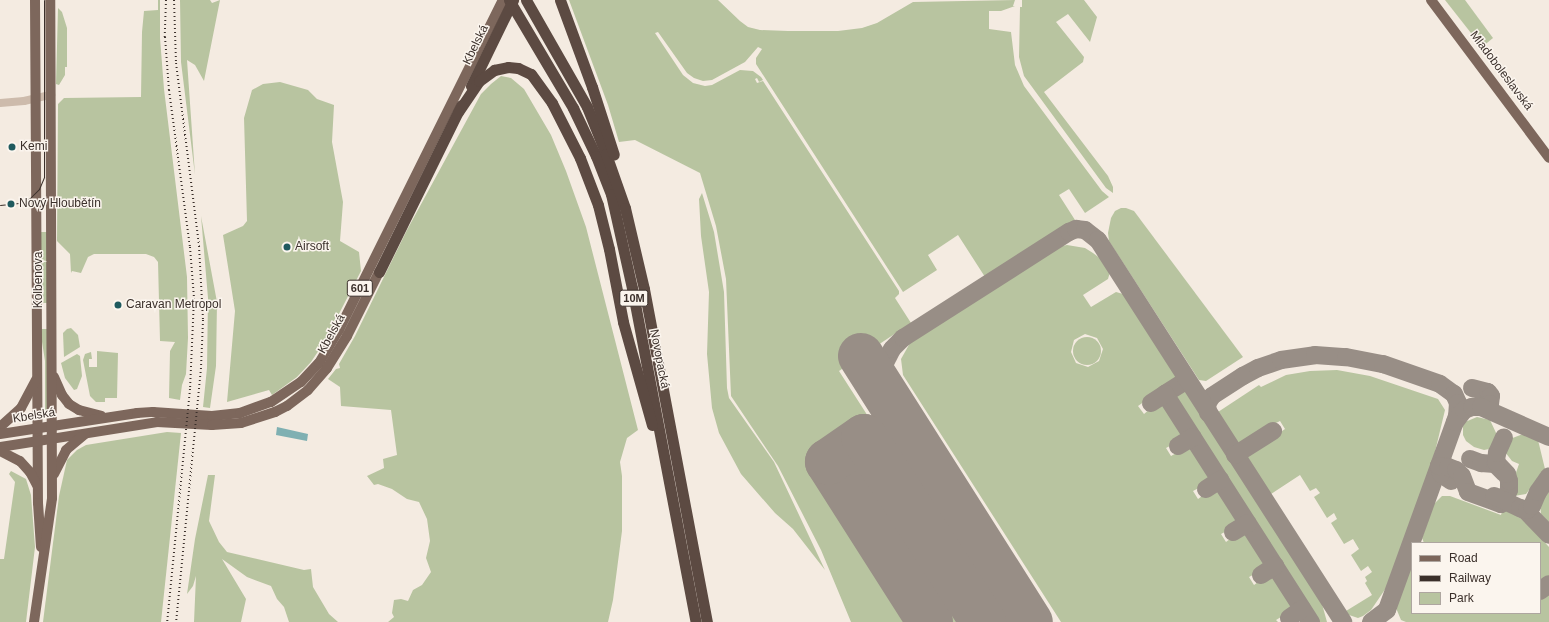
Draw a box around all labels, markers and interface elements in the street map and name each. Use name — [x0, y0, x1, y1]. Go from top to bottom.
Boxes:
street label: Kbelská — [460, 23, 492, 67]
street label: Mladoboleslavská — [1467, 29, 1535, 113]
place label: Kemi — [20, 140, 47, 154]
marker: Kemi — [7, 142, 17, 152]
place label: Nový Hloubětín — [19, 197, 101, 211]
marker: Nový Hloubětín — [6, 199, 16, 209]
place label: Airsoft — [295, 240, 329, 254]
marker: Airsoft — [282, 242, 292, 252]
street label: Kolbenova — [32, 252, 46, 308]
road number: 601 — [346, 279, 374, 297]
road number: 10M — [619, 289, 649, 307]
place label: Caravan Metropol — [126, 298, 221, 312]
marker: Caravan Metropol — [113, 300, 123, 310]
street label: Kbelská — [315, 312, 349, 356]
street label: Novopacká — [646, 328, 672, 390]
street label: Kbelská — [12, 406, 56, 426]
legend — [1411, 542, 1541, 614]
text: Road — [1449, 551, 1478, 565]
text: Railway — [1449, 571, 1491, 585]
text: Park — [1449, 591, 1474, 605]

